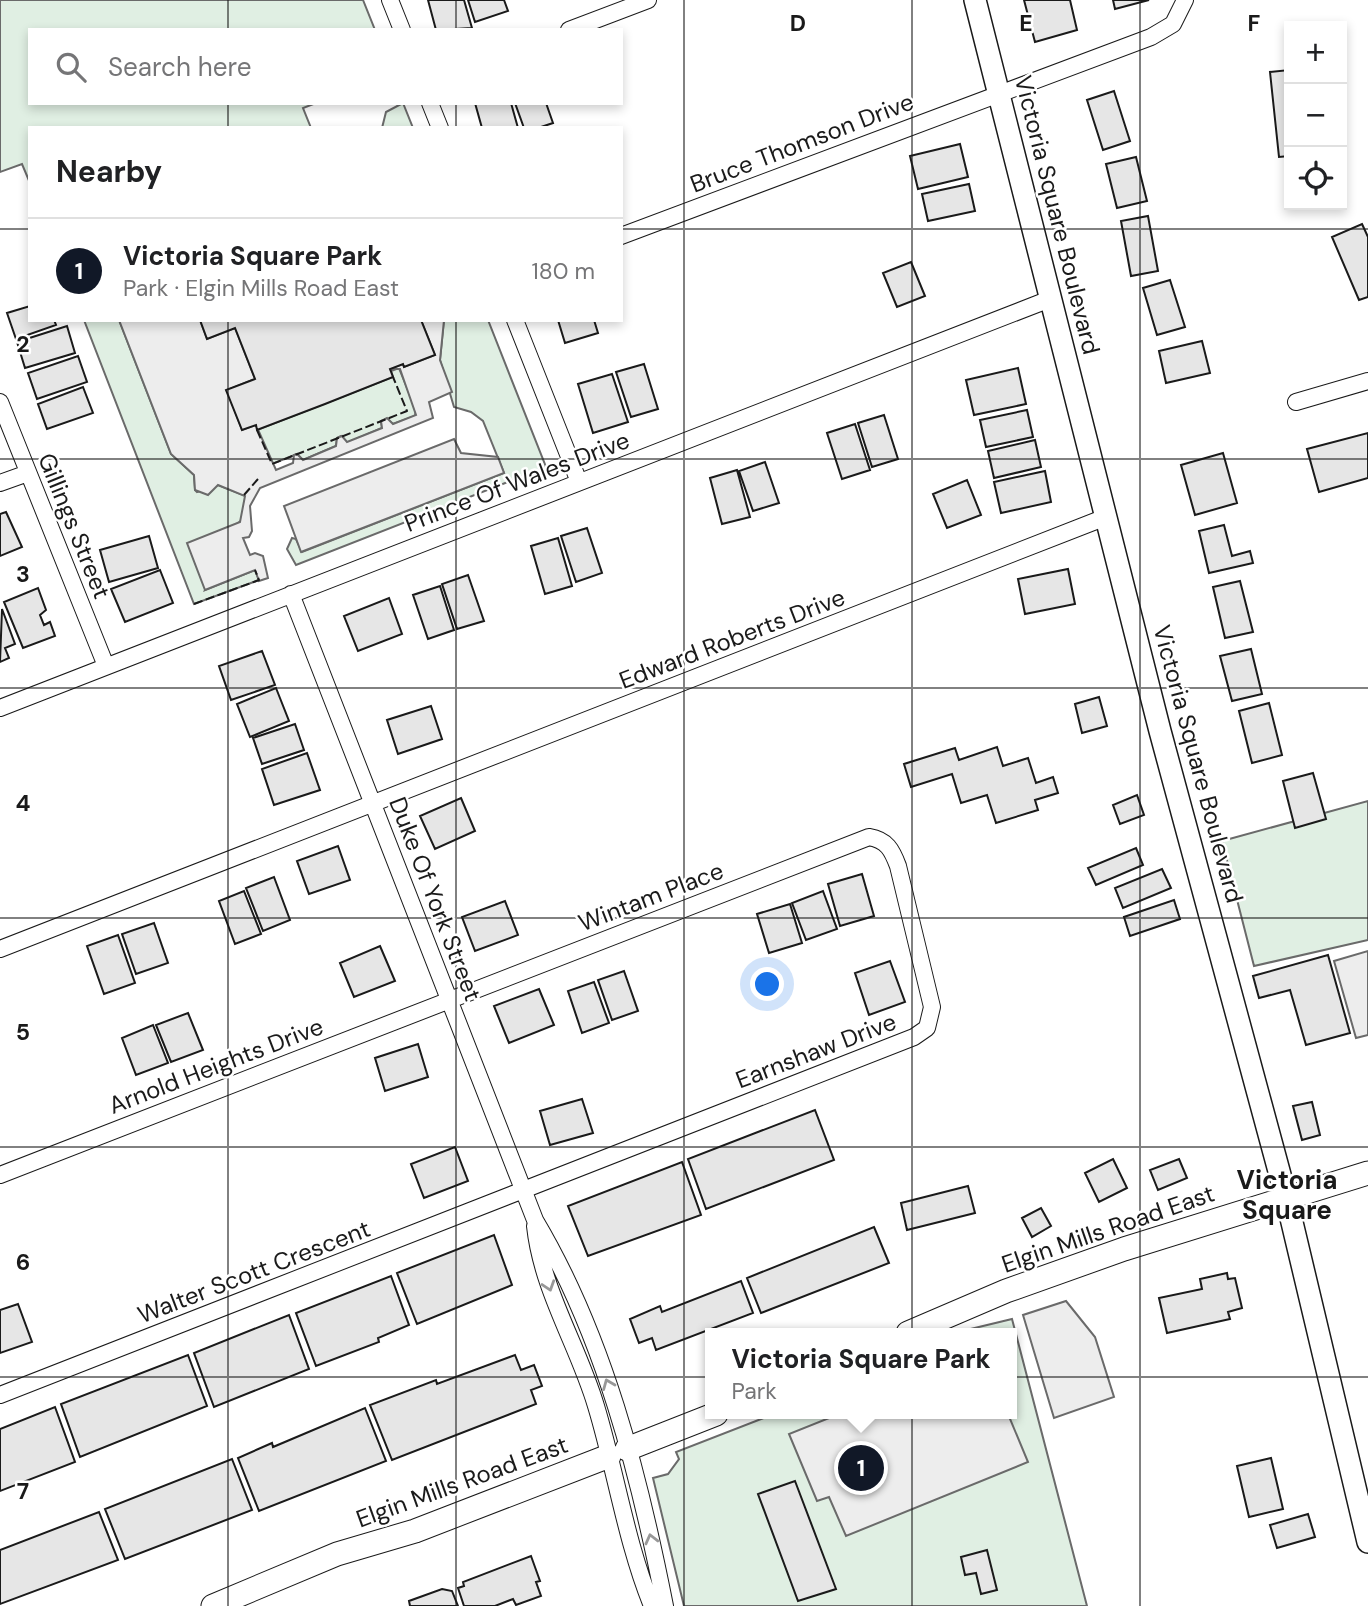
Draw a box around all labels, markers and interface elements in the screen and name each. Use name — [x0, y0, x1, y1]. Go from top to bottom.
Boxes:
text: D — [790, 8, 806, 38]
text: E — [1019, 8, 1033, 38]
text: F — [1248, 8, 1261, 38]
map controls — [1284, 21, 1347, 210]
button: + — [1284, 21, 1347, 84]
search box — [28, 28, 623, 105]
icon: search — [52, 48, 90, 86]
text: Search here — [108, 50, 251, 84]
street label: Victoria Square Boulevard — [1008, 72, 1107, 358]
button: − — [1284, 84, 1347, 147]
street label: Bruce Thomson Drive — [686, 86, 918, 199]
button: locate — [1284, 147, 1347, 210]
text: Nearby — [56, 152, 162, 191]
text: Victoria Square Park — [123, 239, 382, 273]
text: 1 — [75, 256, 83, 286]
text: 180 m — [531, 256, 595, 286]
text: Park · Elgin Mills Road East — [123, 273, 399, 303]
text: 2 — [16, 329, 30, 359]
street label: Prince Of Wales Drive — [400, 424, 634, 539]
street label: Gillings Street — [31, 449, 118, 603]
text: 3 — [16, 559, 30, 589]
street label: Edward Roberts Drive — [615, 581, 849, 696]
street label: Victoria Square Boulevard — [1146, 622, 1251, 906]
text: 4 — [16, 788, 31, 818]
street label: Duke Of York Street — [382, 792, 489, 1005]
street label: Wintam Place — [574, 855, 728, 938]
your location — [750, 967, 784, 1001]
street label: Earnshaw Drive — [731, 1006, 900, 1095]
street label: Arnold Heights Drive — [104, 1010, 327, 1121]
text: 5 — [16, 1017, 30, 1047]
district label: Victoria Square — [1237, 1163, 1337, 1227]
street label: Elgin Mills Road East — [997, 1178, 1218, 1280]
street label: Walter Scott Crescent — [133, 1213, 375, 1330]
text: 6 — [16, 1247, 30, 1277]
one-way arrow — [541, 1280, 555, 1292]
popup — [705, 1328, 1017, 1419]
text: Victoria Square Park — [731, 1342, 991, 1376]
text: Park — [731, 1376, 777, 1406]
one-way arrow — [602, 1378, 616, 1390]
street label: Elgin Mills Road East — [352, 1429, 572, 1534]
pin: 1 — [838, 1442, 884, 1494]
text: 7 — [17, 1476, 29, 1506]
one-way arrow — [645, 1534, 659, 1546]

